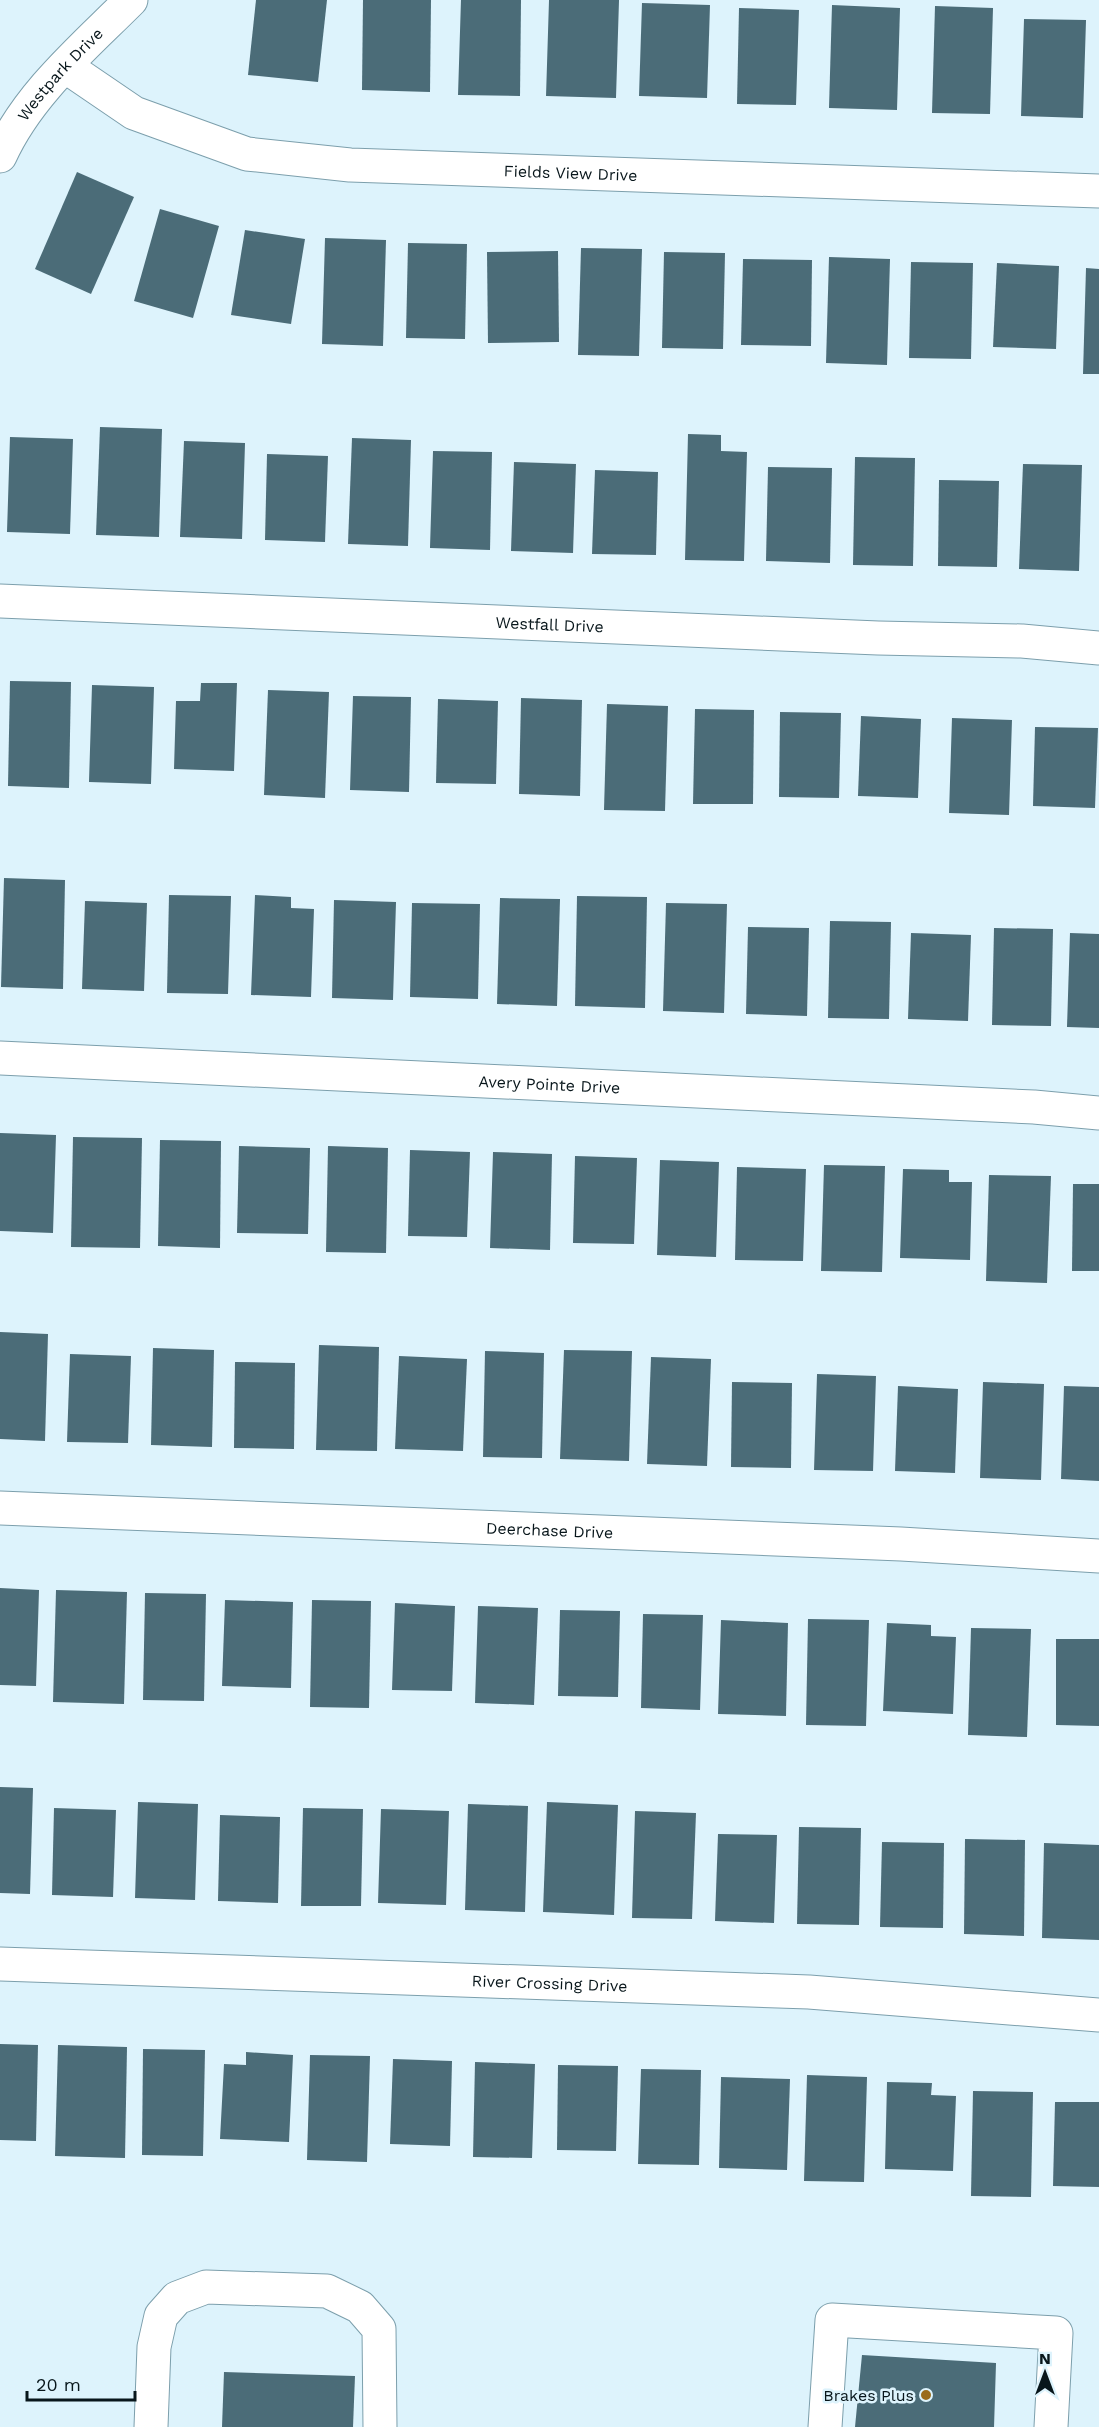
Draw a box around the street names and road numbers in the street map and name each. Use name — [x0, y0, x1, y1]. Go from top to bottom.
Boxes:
street label: Westpark Drive — [13, 24, 107, 124]
street label: Fields View Drive — [504, 161, 638, 184]
street label: Westfall Drive — [495, 612, 604, 636]
street label: Avery Pointe Drive — [478, 1071, 621, 1097]
street label: Deerchase Drive — [486, 1518, 613, 1542]
street label: River Crossing Drive — [472, 1971, 628, 1995]

